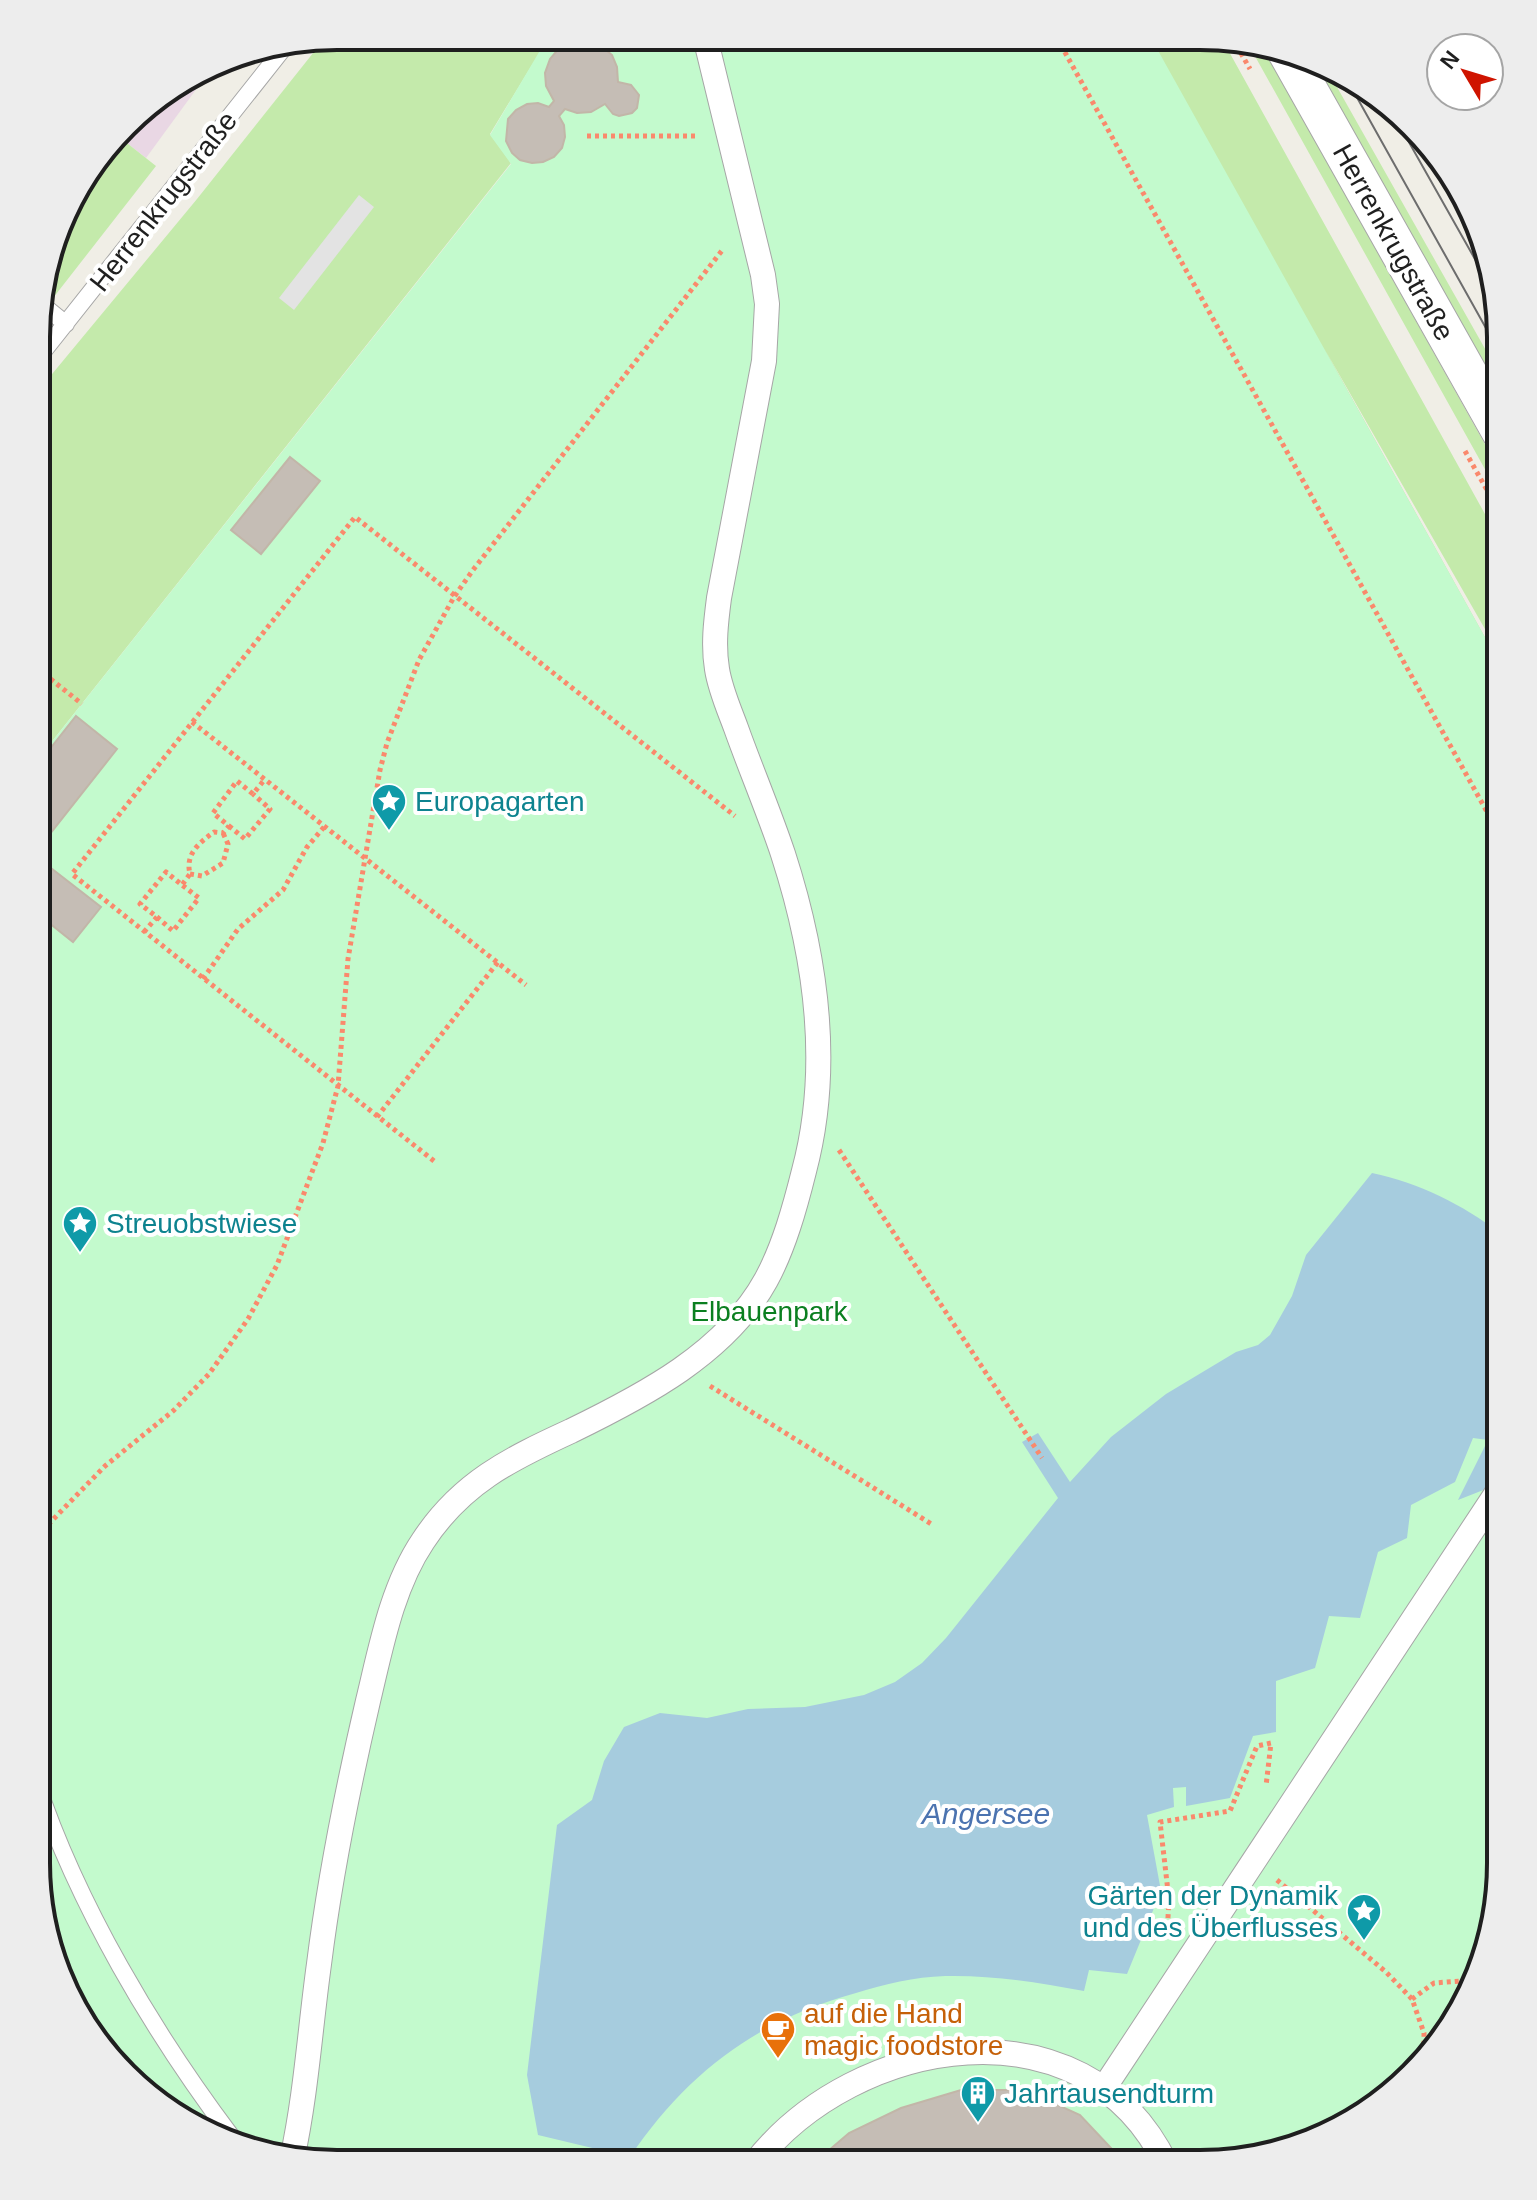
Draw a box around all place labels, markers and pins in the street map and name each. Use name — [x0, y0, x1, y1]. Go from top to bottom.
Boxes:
place icon: Europagarten — [370, 782, 408, 832]
place label: Europagarten — [415, 786, 585, 817]
place icon: Streuobstwiese — [61, 1204, 99, 1254]
place label: Streuobstwiese — [106, 1208, 297, 1239]
place label: Gärten der Dynamik und des Überflusses — [1083, 1880, 1339, 1943]
place icon: Gärten der Dynamik und des Überflusses — [1345, 1892, 1383, 1942]
place label: auf die Hand magic foodstore — [804, 1998, 1003, 2061]
cafe icon: auf die Hand magic foodstore — [759, 2010, 797, 2060]
building icon: Jahrtausendturm — [959, 2074, 997, 2124]
place label: Jahrtausendturm — [1004, 2078, 1214, 2109]

